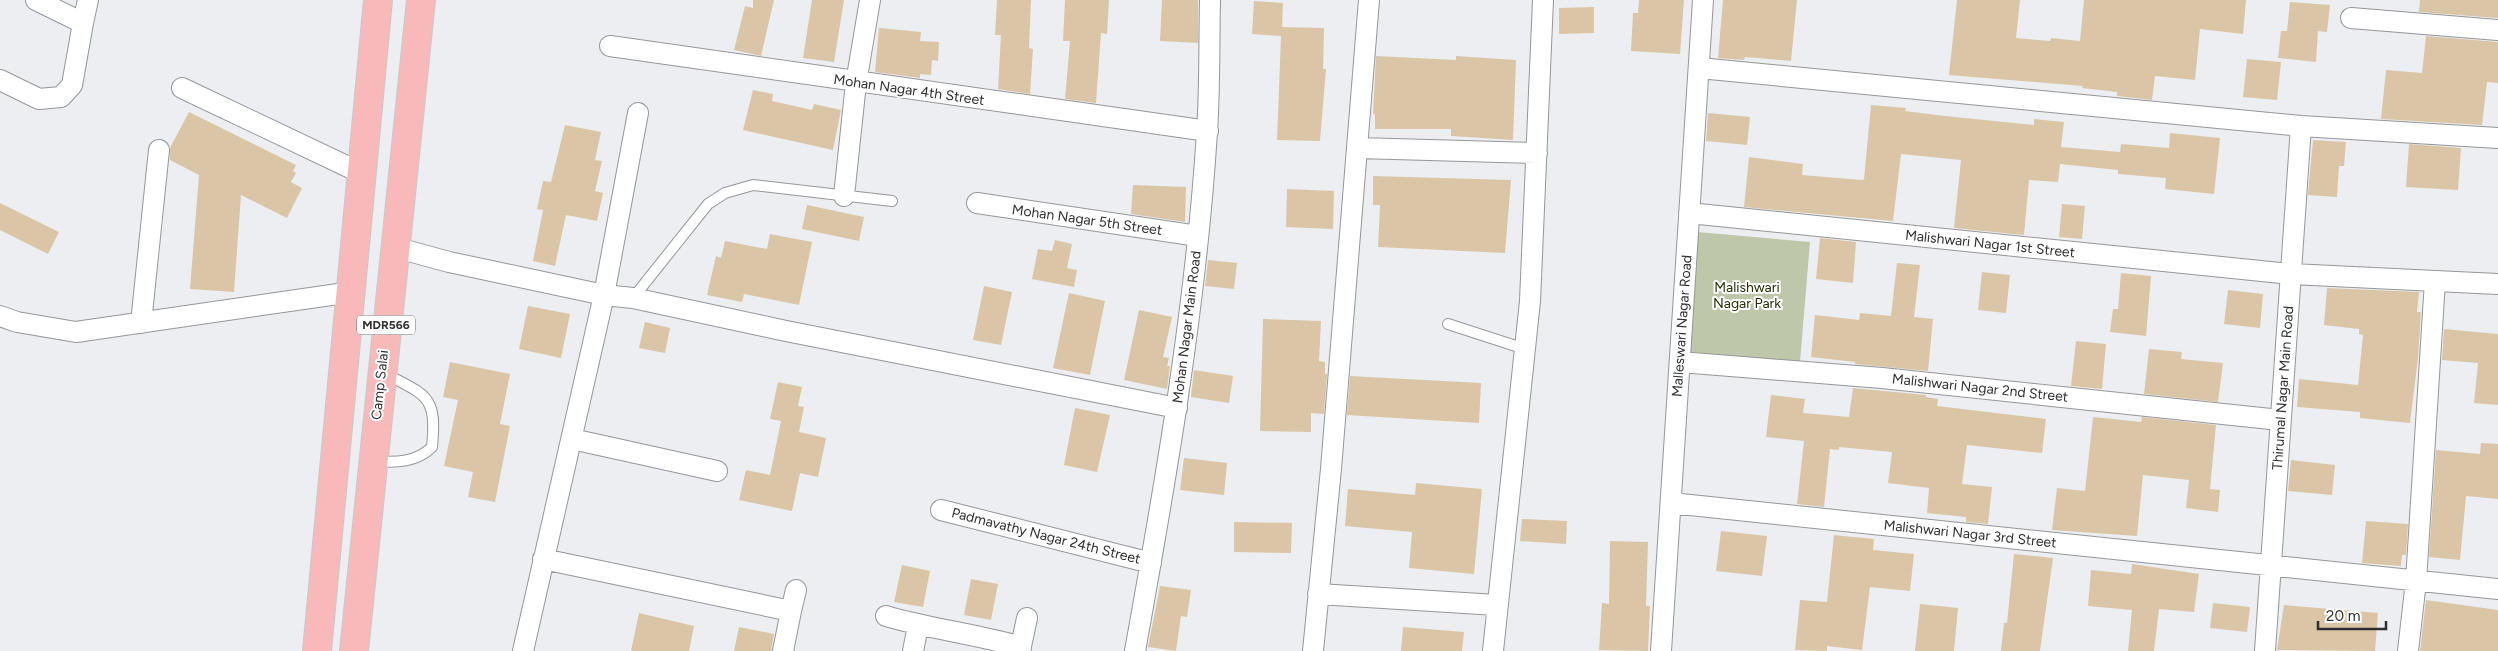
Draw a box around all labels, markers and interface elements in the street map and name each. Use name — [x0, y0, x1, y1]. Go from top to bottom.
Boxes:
street label: Mohan Nagar 4th Street — [832, 71, 986, 109]
street label: Mohan Nagar 5th Street — [1011, 201, 1163, 239]
street label: Malishwari Nagar 1st Street — [1904, 227, 2076, 261]
street label: Mohan Nagar Main Road — [1169, 250, 1205, 404]
street label: Malleswari Nagar Road — [1669, 254, 1695, 398]
park label: Malishwari Nagar Park — [1713, 279, 1781, 312]
street label: Thirumal Nagar Main Road — [2269, 306, 2297, 470]
road number: MDR566 — [357, 316, 415, 334]
street label: Camp Salai — [368, 349, 392, 421]
street label: Malishwari Nagar 2nd Street — [1891, 370, 2069, 406]
street label: Padmavathy Nagar 24th Street — [950, 504, 1142, 568]
street label: Malishwari Nagar 3rd Street — [1883, 516, 2057, 552]
scale bar — [2318, 598, 2386, 630]
text: 20 m — [2326, 607, 2360, 625]

